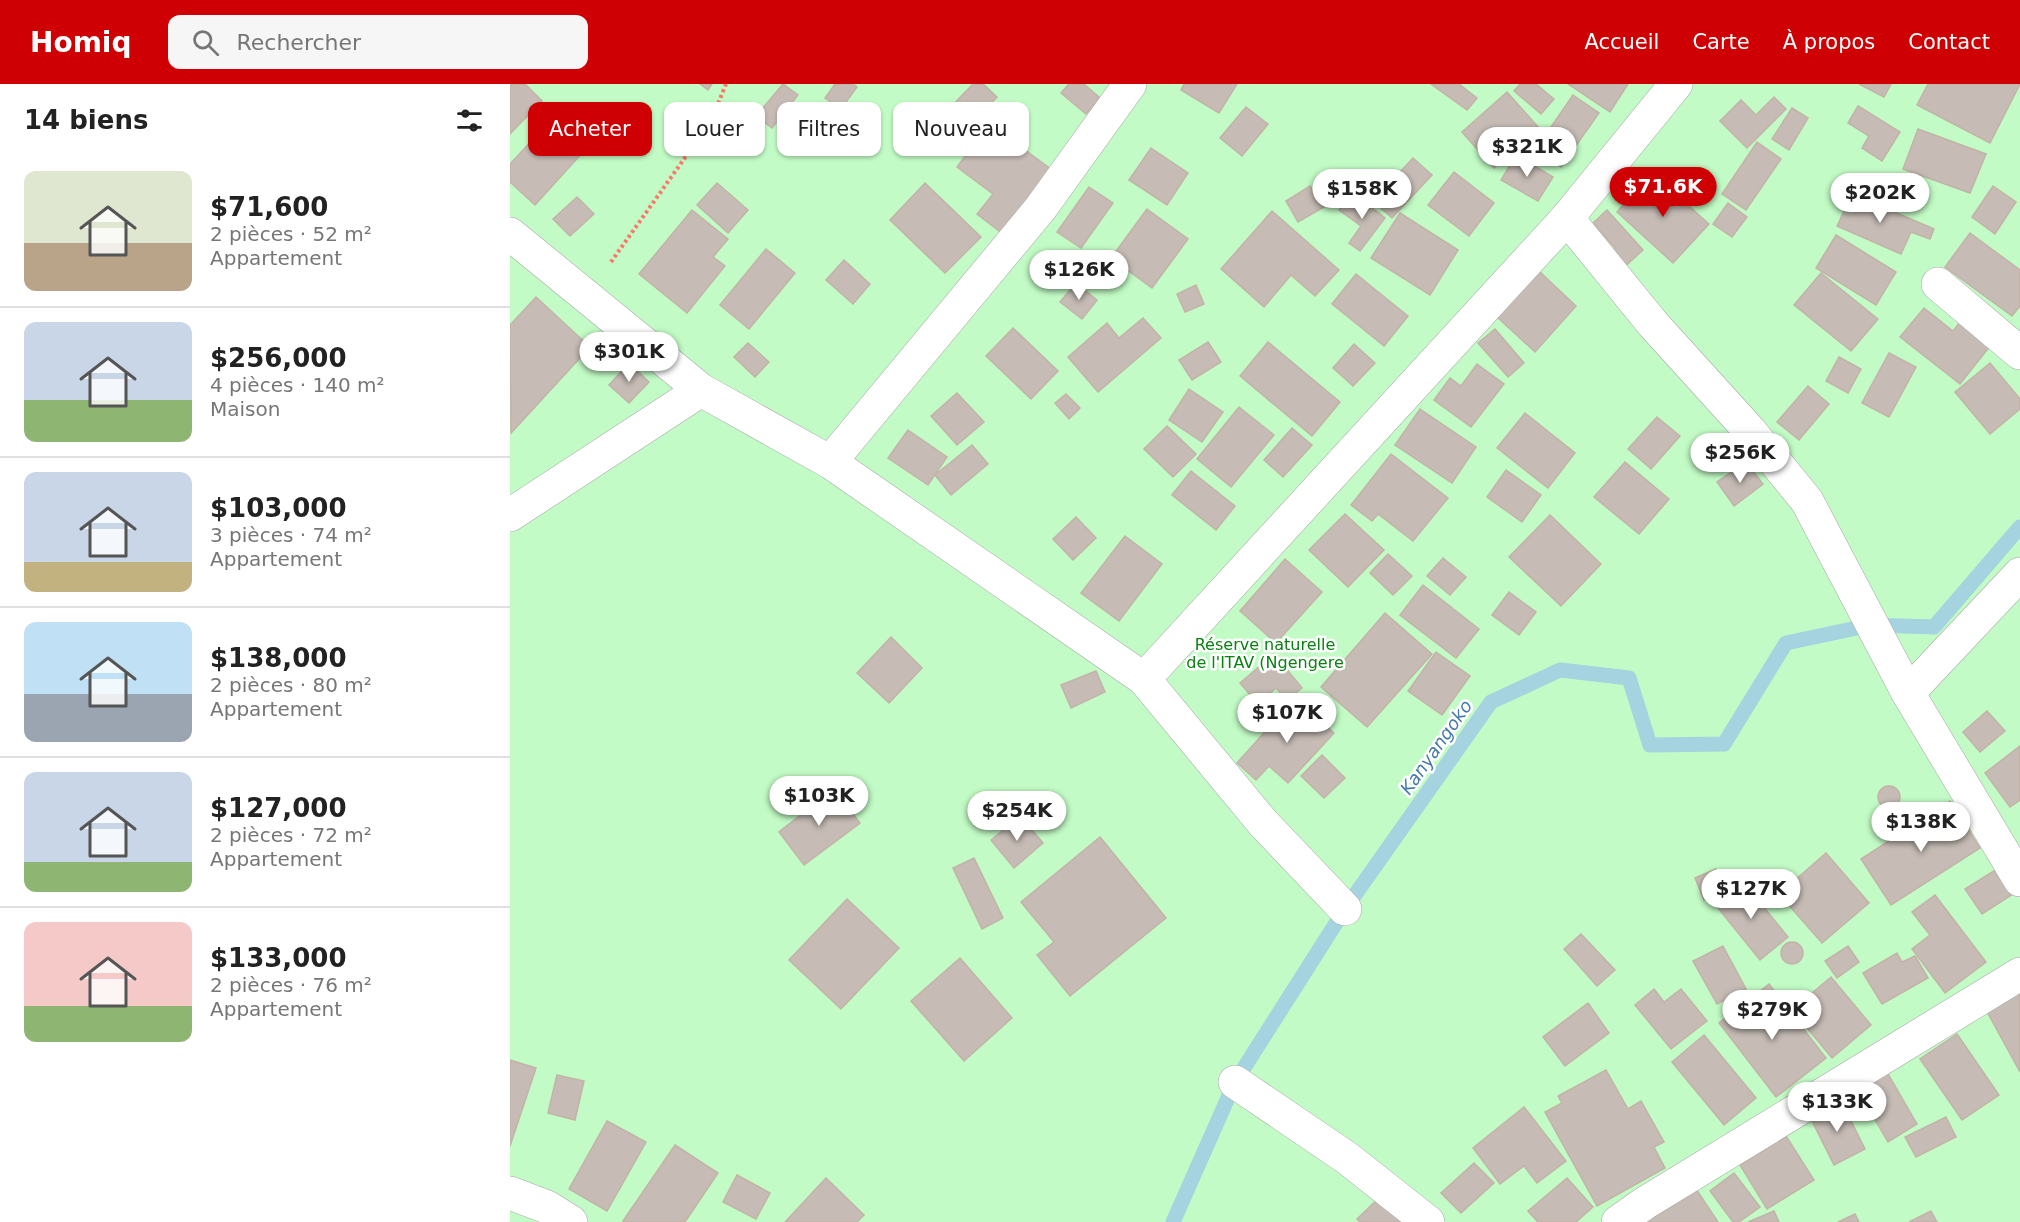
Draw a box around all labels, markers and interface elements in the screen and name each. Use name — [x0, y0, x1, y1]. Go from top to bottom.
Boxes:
search box — [168, 15, 588, 69]
text: Homiq — [30, 26, 132, 59]
icon: search — [189, 26, 222, 59]
text: Rechercher — [237, 30, 361, 55]
text: Accueil — [1584, 30, 1659, 54]
text: Carte — [1692, 30, 1750, 54]
text: À propos — [1783, 30, 1875, 54]
text: Contact — [1908, 30, 1990, 54]
chip: Acheter — [528, 102, 652, 156]
chip: Louer — [664, 102, 765, 156]
chip: Filtres — [777, 102, 881, 156]
chip: Nouveau — [893, 102, 1029, 156]
icon: filters — [453, 104, 486, 137]
text: 14 biens — [24, 105, 148, 135]
pin: $321K — [1485, 127, 1569, 178]
text: $321K — [1491, 134, 1563, 158]
pin: $71.6K — [1614, 167, 1712, 218]
pin: $158K — [1320, 169, 1404, 220]
pin: $202K — [1838, 173, 1922, 224]
text: $71.6K — [1624, 174, 1702, 198]
text: $158K — [1326, 176, 1398, 200]
text: $202K — [1844, 180, 1916, 204]
text: $71,600 — [210, 192, 328, 222]
icon: home — [72, 195, 144, 267]
text: 2 pièces · 52 m² — [210, 222, 372, 246]
text: Appartement — [210, 246, 342, 270]
pin: $126K — [1037, 250, 1121, 301]
text: $126K — [1043, 257, 1115, 281]
pin: $301K — [587, 332, 671, 383]
text: $301K — [593, 339, 665, 363]
text: $256,000 — [210, 343, 347, 373]
icon: home — [72, 346, 144, 418]
text: 4 pièces · 140 m² — [210, 373, 384, 397]
text: Maison — [210, 397, 280, 421]
pin: $256K — [1698, 433, 1782, 484]
text: $256K — [1704, 440, 1776, 464]
text: $103,000 — [210, 493, 347, 523]
icon: home — [72, 496, 144, 568]
text: 3 pièces · 74 m² — [210, 523, 372, 547]
text: Appartement — [210, 547, 342, 571]
park label: Réserve naturelle de l'ITAV (Ngengere — [1186, 635, 1344, 672]
text: $138,000 — [210, 643, 347, 673]
icon: home — [72, 646, 144, 718]
text: 2 pièces · 80 m² — [210, 673, 372, 697]
pin: $107K — [1245, 693, 1329, 744]
water label: Kanyangoko — [1396, 696, 1476, 798]
text: Appartement — [210, 697, 342, 721]
text: $107K — [1251, 700, 1323, 724]
pin: $103K — [777, 776, 861, 827]
text: $103K — [783, 783, 855, 807]
pin: $254K — [975, 791, 1059, 842]
text: $127,000 — [210, 793, 347, 823]
icon: home — [72, 796, 144, 868]
text: $254K — [981, 798, 1053, 822]
pin: $138K — [1879, 802, 1963, 853]
text: $138K — [1885, 809, 1957, 833]
text: 2 pièces · 72 m² — [210, 823, 372, 847]
text: Appartement — [210, 847, 342, 871]
pin: $127K — [1709, 869, 1793, 920]
text: $127K — [1715, 876, 1787, 900]
text: $133,000 — [210, 943, 347, 973]
icon: home — [72, 946, 144, 1018]
text: 2 pièces · 76 m² — [210, 973, 372, 997]
pin: $279K — [1730, 990, 1814, 1041]
text: Appartement — [210, 997, 342, 1021]
text: $279K — [1736, 997, 1808, 1021]
pin: $133K — [1795, 1082, 1879, 1133]
text: $133K — [1801, 1089, 1873, 1113]

